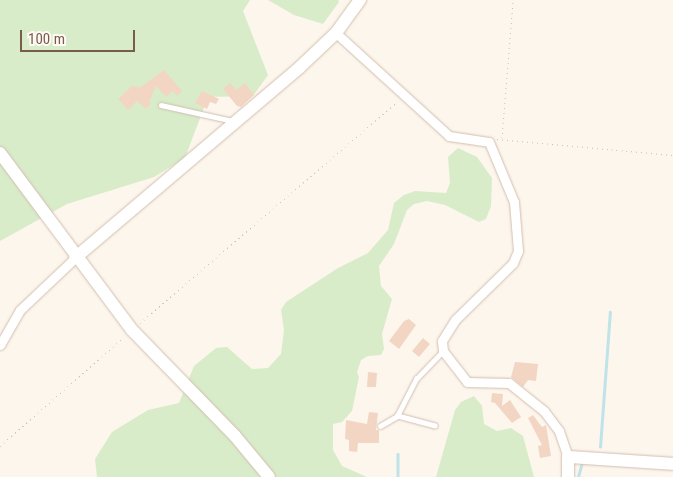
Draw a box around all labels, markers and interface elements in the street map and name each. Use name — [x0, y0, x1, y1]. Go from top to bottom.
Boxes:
scale bar — [22, 20, 138, 52]
text: 100 m — [28, 30, 65, 48]

